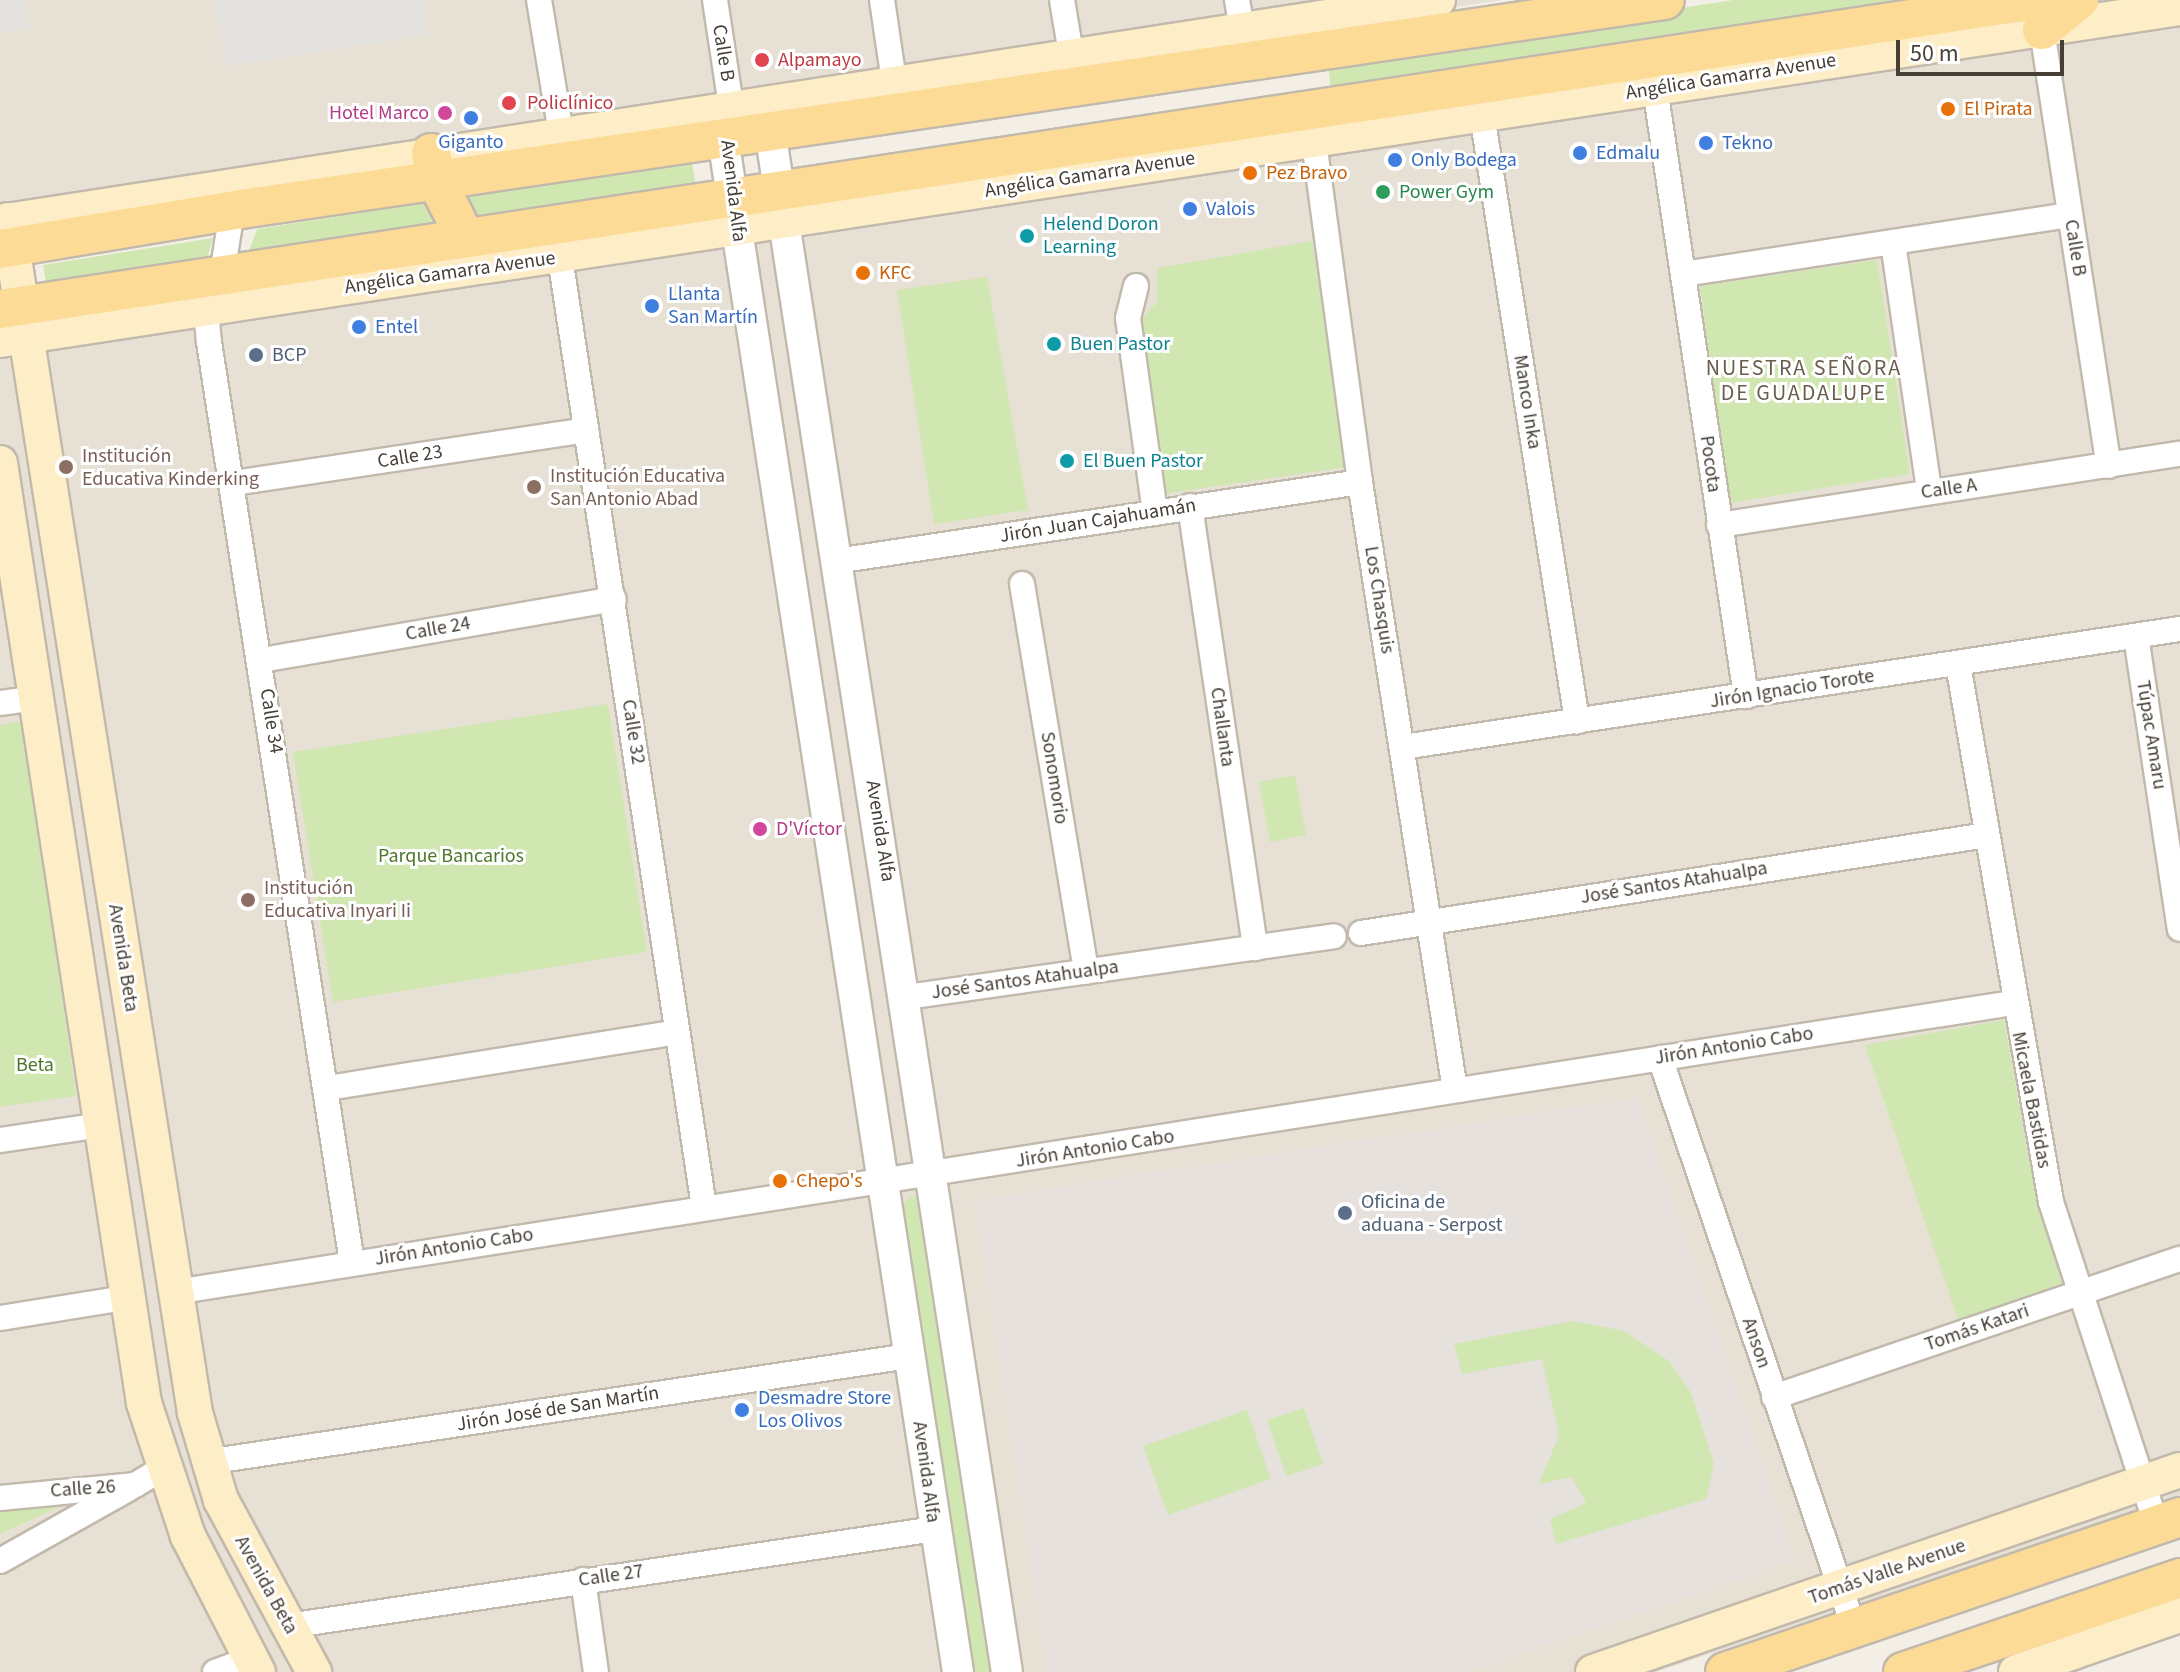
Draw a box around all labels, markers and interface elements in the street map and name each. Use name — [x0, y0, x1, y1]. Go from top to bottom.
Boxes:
street label: Calle B — [707, 23, 739, 83]
scale bar — [1900, 24, 2068, 74]
text: 50 m — [1910, 36, 1959, 71]
place label: Alpamayo — [778, 48, 862, 72]
street label: Angélica Gamarra Avenue — [1624, 49, 1838, 105]
marker: Alpamayo — [753, 51, 771, 69]
place label: Policlínico — [527, 91, 613, 115]
marker: Policlínico — [498, 92, 520, 114]
place label: El Pirata — [1964, 97, 2033, 121]
marker: El Pirata — [1939, 100, 1957, 118]
place label: Hotel Marco — [329, 101, 429, 125]
marker: Hotel Marco — [436, 104, 454, 122]
marker: Giganto — [462, 109, 480, 127]
place label: Giganto — [438, 130, 504, 154]
place label: Tekno — [1722, 131, 1773, 155]
marker: Tekno — [1697, 134, 1715, 152]
street label: Avenida Alfa — [715, 139, 751, 243]
place label: Edmalu — [1596, 141, 1660, 165]
marker: Edmalu — [1571, 144, 1589, 162]
street label: Angélica Gamarra Avenue — [983, 147, 1197, 203]
place label: Only Bodega — [1411, 148, 1517, 172]
marker: Only Bodega — [1386, 151, 1404, 169]
place label: Pez Bravo — [1266, 161, 1348, 185]
marker: Pez Bravo — [1241, 164, 1259, 182]
place label: Power Gym — [1399, 180, 1494, 204]
marker: Power Gym — [1374, 183, 1392, 201]
place label: Valois — [1206, 197, 1255, 221]
marker: Valois — [1181, 200, 1199, 218]
place label: Helend Doron Learning — [1043, 212, 1159, 259]
street label: Calle B — [2059, 218, 2091, 278]
marker: Helend Doron Learning — [1018, 227, 1036, 245]
street label: Angélica Gamarra Avenue — [343, 246, 557, 300]
place label: KFC — [879, 261, 912, 285]
marker: KFC — [854, 264, 872, 282]
place label: Llanta San Martín — [668, 282, 758, 329]
marker: Llanta San Martín — [643, 297, 661, 315]
place label: Entel — [375, 315, 418, 339]
marker: Entel — [350, 318, 368, 336]
place label: Buen Pastor — [1070, 332, 1170, 356]
marker: Buen Pastor — [1045, 335, 1063, 353]
place label: BCP — [272, 343, 306, 367]
marker: BCP — [247, 346, 265, 364]
street label: Manco Inka — [1508, 353, 1546, 451]
district label: NUESTRA SEÑORA DE GUADALUPE — [1706, 355, 1902, 406]
street label: Pocota — [1694, 434, 1726, 494]
street label: Calle 23 — [376, 440, 444, 474]
place label: Institución Educativa Kinderking — [82, 444, 259, 491]
place label: El Buen Pastor — [1083, 449, 1203, 473]
marker: El Buen Pastor — [1058, 452, 1076, 470]
marker: Institución Educativa Kinderking — [57, 458, 75, 476]
place label: Institución Educativa San Antonio Abad — [550, 464, 725, 511]
street label: Calle A — [1919, 473, 1979, 505]
marker: Institución Educativa San Antonio Abad — [525, 478, 543, 496]
street label: Jirón Juan Cajahuamán — [998, 494, 1198, 548]
street label: Los Chasquis — [1359, 544, 1399, 656]
street label: Calle 24 — [404, 611, 472, 647]
street label: Jirón Ignacio Torote — [1708, 664, 1876, 714]
street label: Túpac Amaru — [2131, 679, 2171, 791]
street label: Challanta — [1205, 686, 1239, 768]
street label: Calle 34 — [254, 687, 288, 755]
street label: Calle 32 — [616, 698, 650, 766]
street label: Sonomorio — [1035, 730, 1073, 826]
street label: Avenida Alfa — [860, 779, 900, 883]
place label: D'Víctor — [776, 817, 842, 841]
marker: D'Víctor — [751, 820, 769, 838]
park label: Parque Bancarios — [378, 844, 524, 868]
street label: José Santos Atahualpa — [1579, 856, 1769, 910]
place label: Institución Educativa Inyari Ii — [264, 876, 411, 923]
marker: Institución Educativa Inyari Ii — [239, 891, 257, 909]
street label: Avenida Beta — [103, 902, 143, 1014]
street label: José Santos Atahualpa — [930, 955, 1120, 1005]
street label: Jirón Antonio Cabo — [1653, 1022, 1815, 1070]
street label: Micaela Bastidas — [2006, 1030, 2056, 1170]
park label: Beta — [16, 1053, 54, 1077]
street label: Jirón Antonio Cabo — [1014, 1125, 1176, 1173]
place label: Chepo's — [796, 1169, 863, 1193]
marker: Chepo's — [771, 1172, 789, 1190]
place label: Oficina de aduana - Serpost — [1361, 1190, 1503, 1237]
marker: Oficina de aduana - Serpost — [1336, 1204, 1354, 1222]
street label: Jirón Antonio Cabo — [373, 1223, 535, 1271]
street label: Tomás Katari — [1922, 1299, 2032, 1357]
street label: Anson — [1736, 1315, 1776, 1371]
street label: Jirón José de San Martín — [455, 1381, 661, 1437]
place label: Desmadre Store Los Olivos — [758, 1386, 891, 1433]
marker: Desmadre Store Los Olivos — [733, 1401, 751, 1419]
street label: Avenida Alfa — [907, 1420, 945, 1524]
street label: Calle 26 — [49, 1475, 117, 1503]
street label: Avenida Beta — [229, 1532, 303, 1638]
street label: Tomás Valle Avenue — [1805, 1534, 1969, 1610]
street label: Calle 27 — [577, 1560, 645, 1592]

